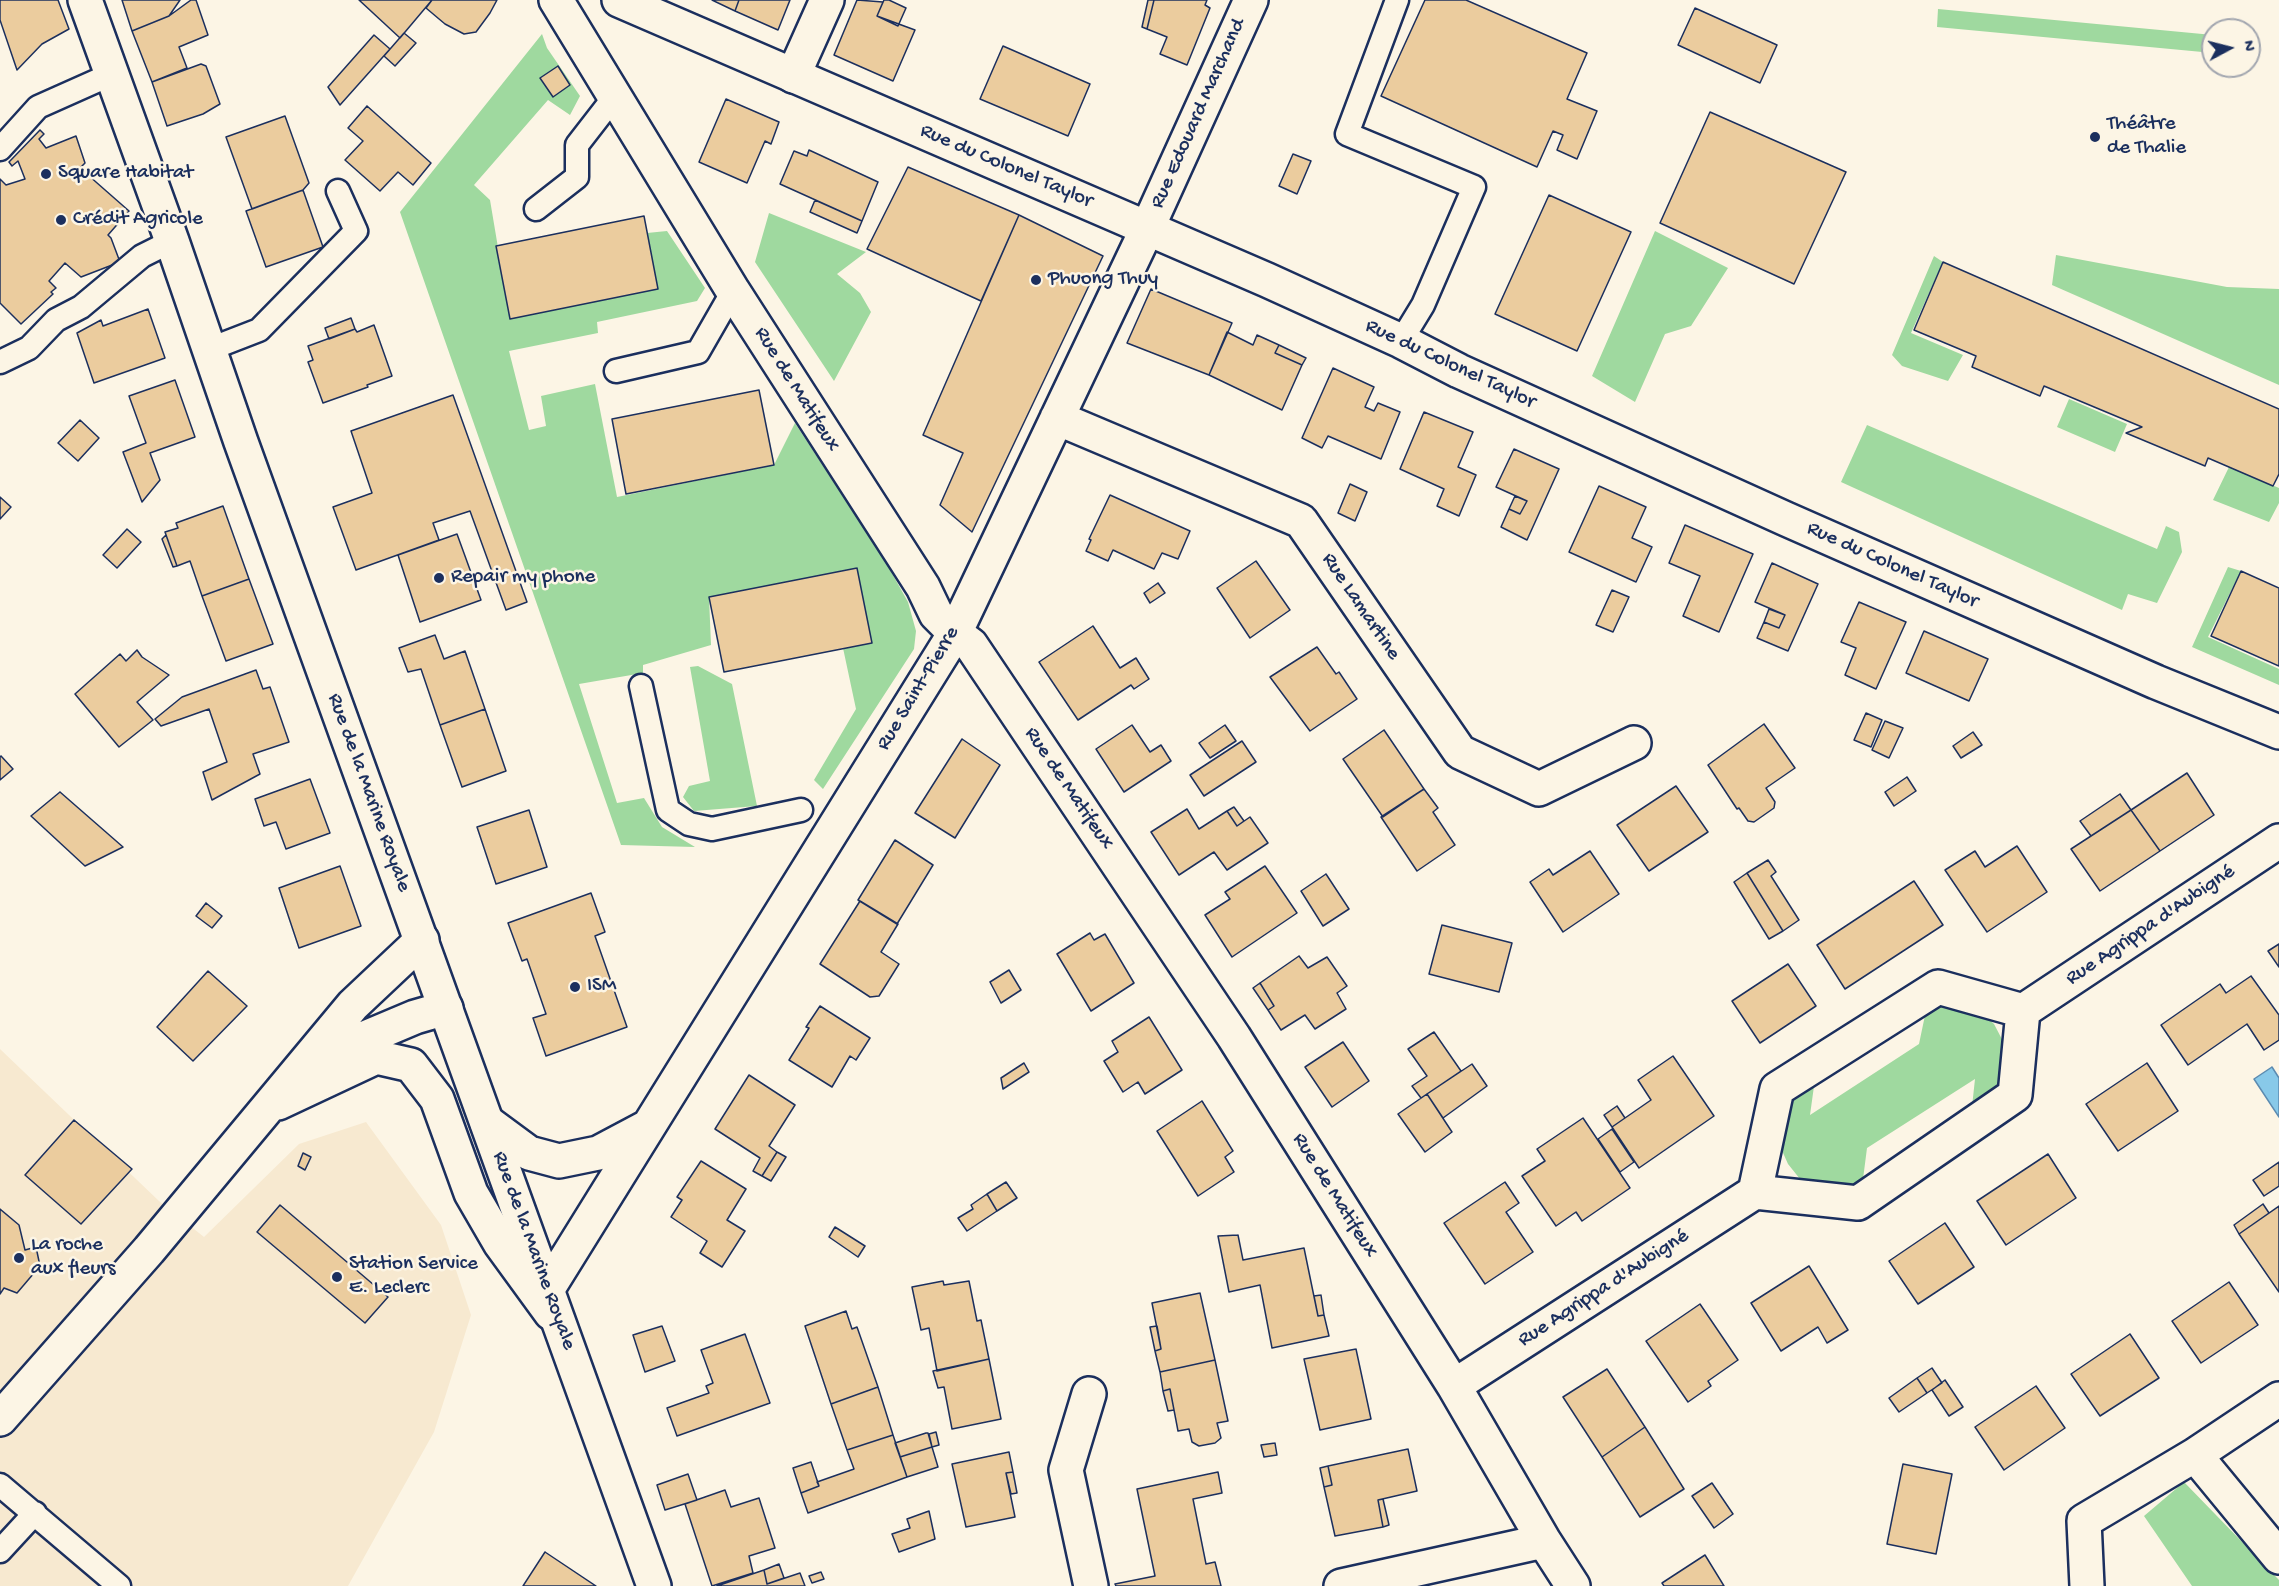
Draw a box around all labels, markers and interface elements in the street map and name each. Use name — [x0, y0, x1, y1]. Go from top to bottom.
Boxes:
street label: Rue Edouard Marchand — [1146, 15, 1252, 213]
north arrow — [2201, 18, 2261, 78]
text: N — [2237, 40, 2257, 52]
place label: Théâtre de Thalie — [2107, 112, 2186, 162]
street label: Rue du Colonel Taylor — [916, 119, 1096, 215]
marker: Théâtre de Thalie — [2088, 130, 2102, 144]
place label: Square Habitat — [58, 161, 193, 187]
marker: Square Habitat — [39, 167, 53, 181]
place label: Crédit Agricole — [73, 207, 203, 233]
marker: Crédit Agricole — [54, 213, 68, 227]
place label: Phuong Thuy — [1048, 267, 1158, 293]
marker: Phuong Thuy — [1029, 273, 1043, 287]
street label: Rue du Colonel Taylor — [1361, 314, 1539, 416]
street label: Rue de Matifeux — [748, 323, 844, 457]
street label: Rue du Colonel Taylor — [1802, 517, 1982, 615]
street label: Rue Lamartine — [1315, 549, 1405, 665]
place label: Repair my phone — [451, 565, 595, 591]
marker: Repair my phone — [432, 571, 446, 585]
street label: Rue Saint-Pierre — [872, 622, 966, 756]
street label: Rue de la Marine Royale — [320, 690, 416, 896]
street label: Rue de Matifeux — [1018, 723, 1118, 855]
street label: Rue Agrippa d'Aubigné — [2062, 860, 2240, 992]
place label: ISM — [587, 974, 616, 1000]
marker: ISM — [568, 980, 582, 994]
street label: Rue de Matifeux — [1286, 1129, 1382, 1263]
street label: Rue de la Marine Royale — [485, 1148, 581, 1354]
street label: Rue Agrippa d'Aubigné — [1514, 1224, 1694, 1354]
place label: La roche aux fleurs — [31, 1233, 115, 1283]
marker: La roche aux fleurs — [12, 1251, 26, 1265]
place label: Station Service E. Leclerc — [349, 1252, 478, 1302]
marker: Station Service E. Leclerc — [330, 1270, 344, 1284]

